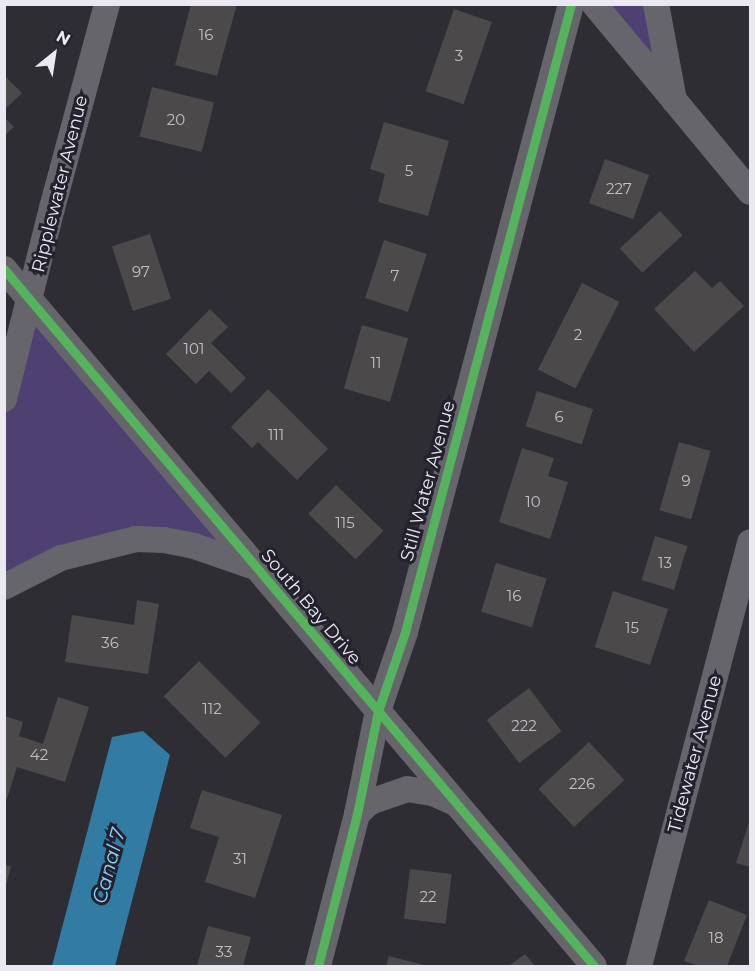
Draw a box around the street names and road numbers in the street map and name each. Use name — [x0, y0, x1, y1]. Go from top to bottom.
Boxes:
street label: Ripplewater Avenue — [28, 93, 92, 275]
street label: Still Water Avenue — [396, 399, 460, 563]
street label: South Bay Drive — [256, 545, 366, 669]
street label: Tidewater Avenue — [664, 673, 726, 835]

